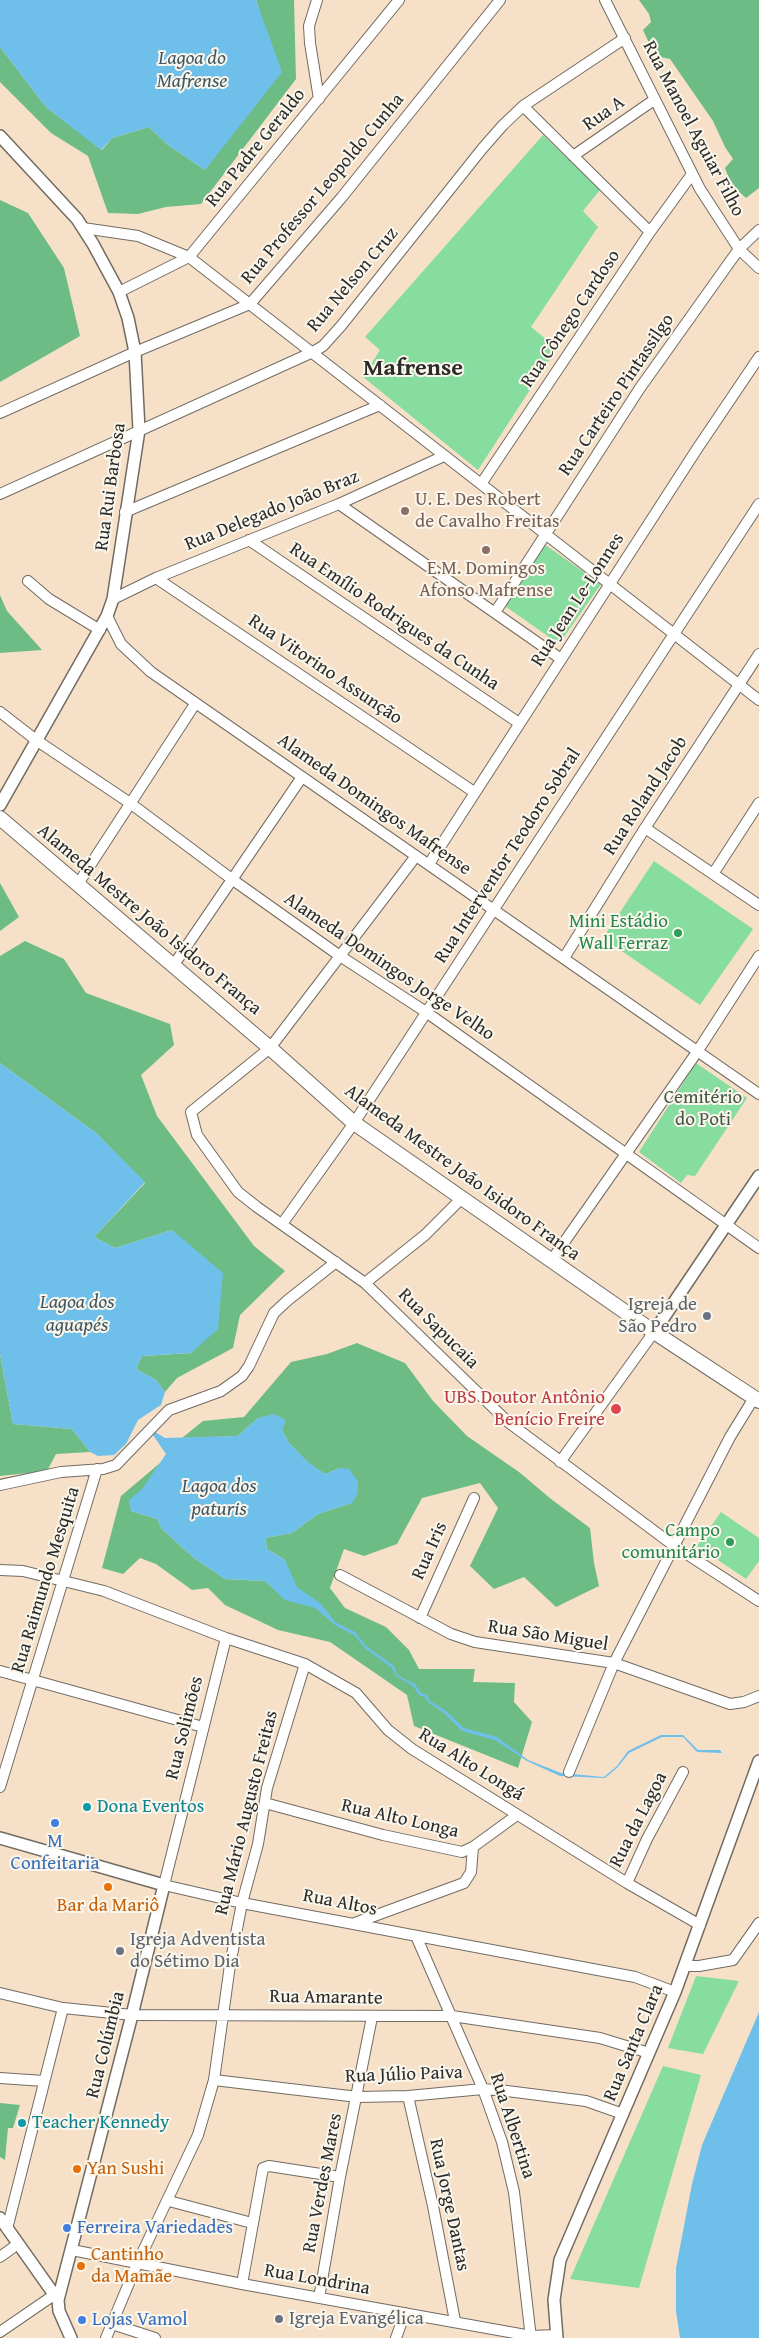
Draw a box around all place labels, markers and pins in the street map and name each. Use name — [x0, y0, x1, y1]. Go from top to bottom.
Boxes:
place label: U. E. Des Robert de Cavalho Freitas — [415, 489, 559, 533]
marker: U. E. Des Robert de Cavalho Freitas — [399, 505, 411, 517]
marker: E.M. Domingos Afonso Mafrense — [480, 544, 492, 556]
place label: E.M. Domingos Afonso Mafrense — [419, 558, 553, 602]
place label: Mini Estádio Wall Ferraz — [569, 911, 668, 955]
marker: Mini Estádio Wall Ferraz — [672, 927, 684, 939]
place label: Igreja de São Pedro — [618, 1294, 697, 1338]
marker: Igreja de São Pedro — [701, 1310, 713, 1322]
place label: UBS Doutor Antônio Benício Freire — [444, 1387, 605, 1431]
marker: UBS Doutor Antônio Benício Freire — [609, 1402, 623, 1416]
place label: Campo comunitário — [622, 1520, 720, 1564]
marker: Campo comunitário — [724, 1536, 736, 1548]
place label: Dona Eventos — [97, 1796, 204, 1818]
marker: Dona Eventos — [81, 1801, 93, 1813]
marker: M Confeitaria — [49, 1817, 61, 1829]
place label: M Confeitaria — [11, 1831, 99, 1875]
marker: Bar da Mariô — [102, 1881, 114, 1893]
place label: Bar da Mariô — [57, 1895, 159, 1917]
place label: Igreja Adventista do Sétimo Dia — [130, 1929, 266, 1973]
marker: Igreja Adventista do Sétimo Dia — [114, 1945, 126, 1957]
place label: Teacher Kennedy — [32, 2112, 170, 2134]
marker: Teacher Kennedy — [16, 2117, 28, 2129]
place label: Yan Sushi — [87, 2158, 164, 2180]
marker: Yan Sushi — [71, 2163, 83, 2175]
place label: Ferreira Variedades — [77, 2217, 233, 2239]
marker: Ferreira Variedades — [61, 2222, 73, 2234]
place label: Cantinho da Mamãe — [91, 2244, 172, 2288]
marker: Cantinho da Mamãe — [75, 2260, 87, 2272]
place label: Igreja Evangélica — [289, 2308, 424, 2330]
place label: Lojas Vamol — [92, 2309, 188, 2331]
marker: Igreja Evangélica — [273, 2313, 285, 2325]
marker: Lojas Vamol — [76, 2314, 88, 2326]

